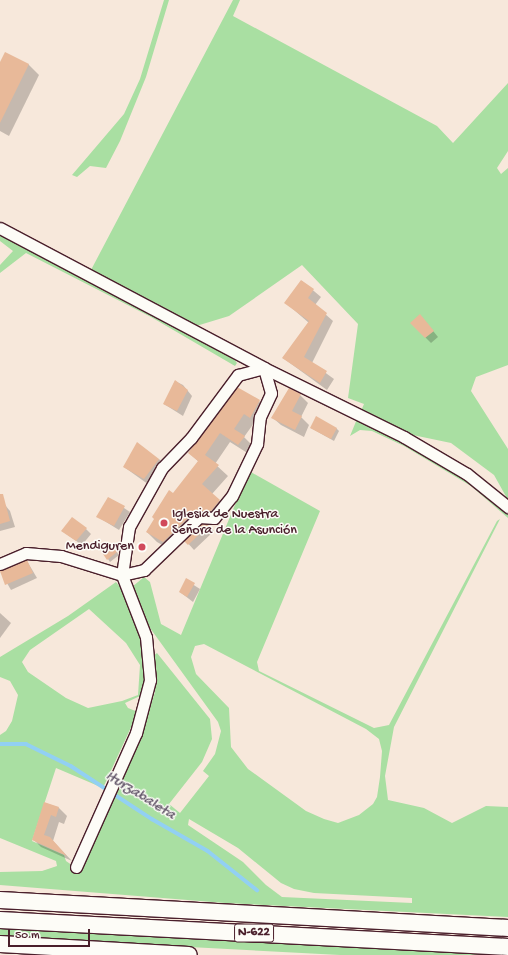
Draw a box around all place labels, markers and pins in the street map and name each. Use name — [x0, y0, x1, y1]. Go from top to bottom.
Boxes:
place label: Iglesia de Nuestra Señora de la Asunción — [172, 507, 297, 540]
marker: Iglesia de Nuestra Señora de la Asunción — [159, 518, 169, 528]
place label: Mendiguren — [66, 539, 134, 555]
marker: Mendiguren — [137, 542, 147, 552]

